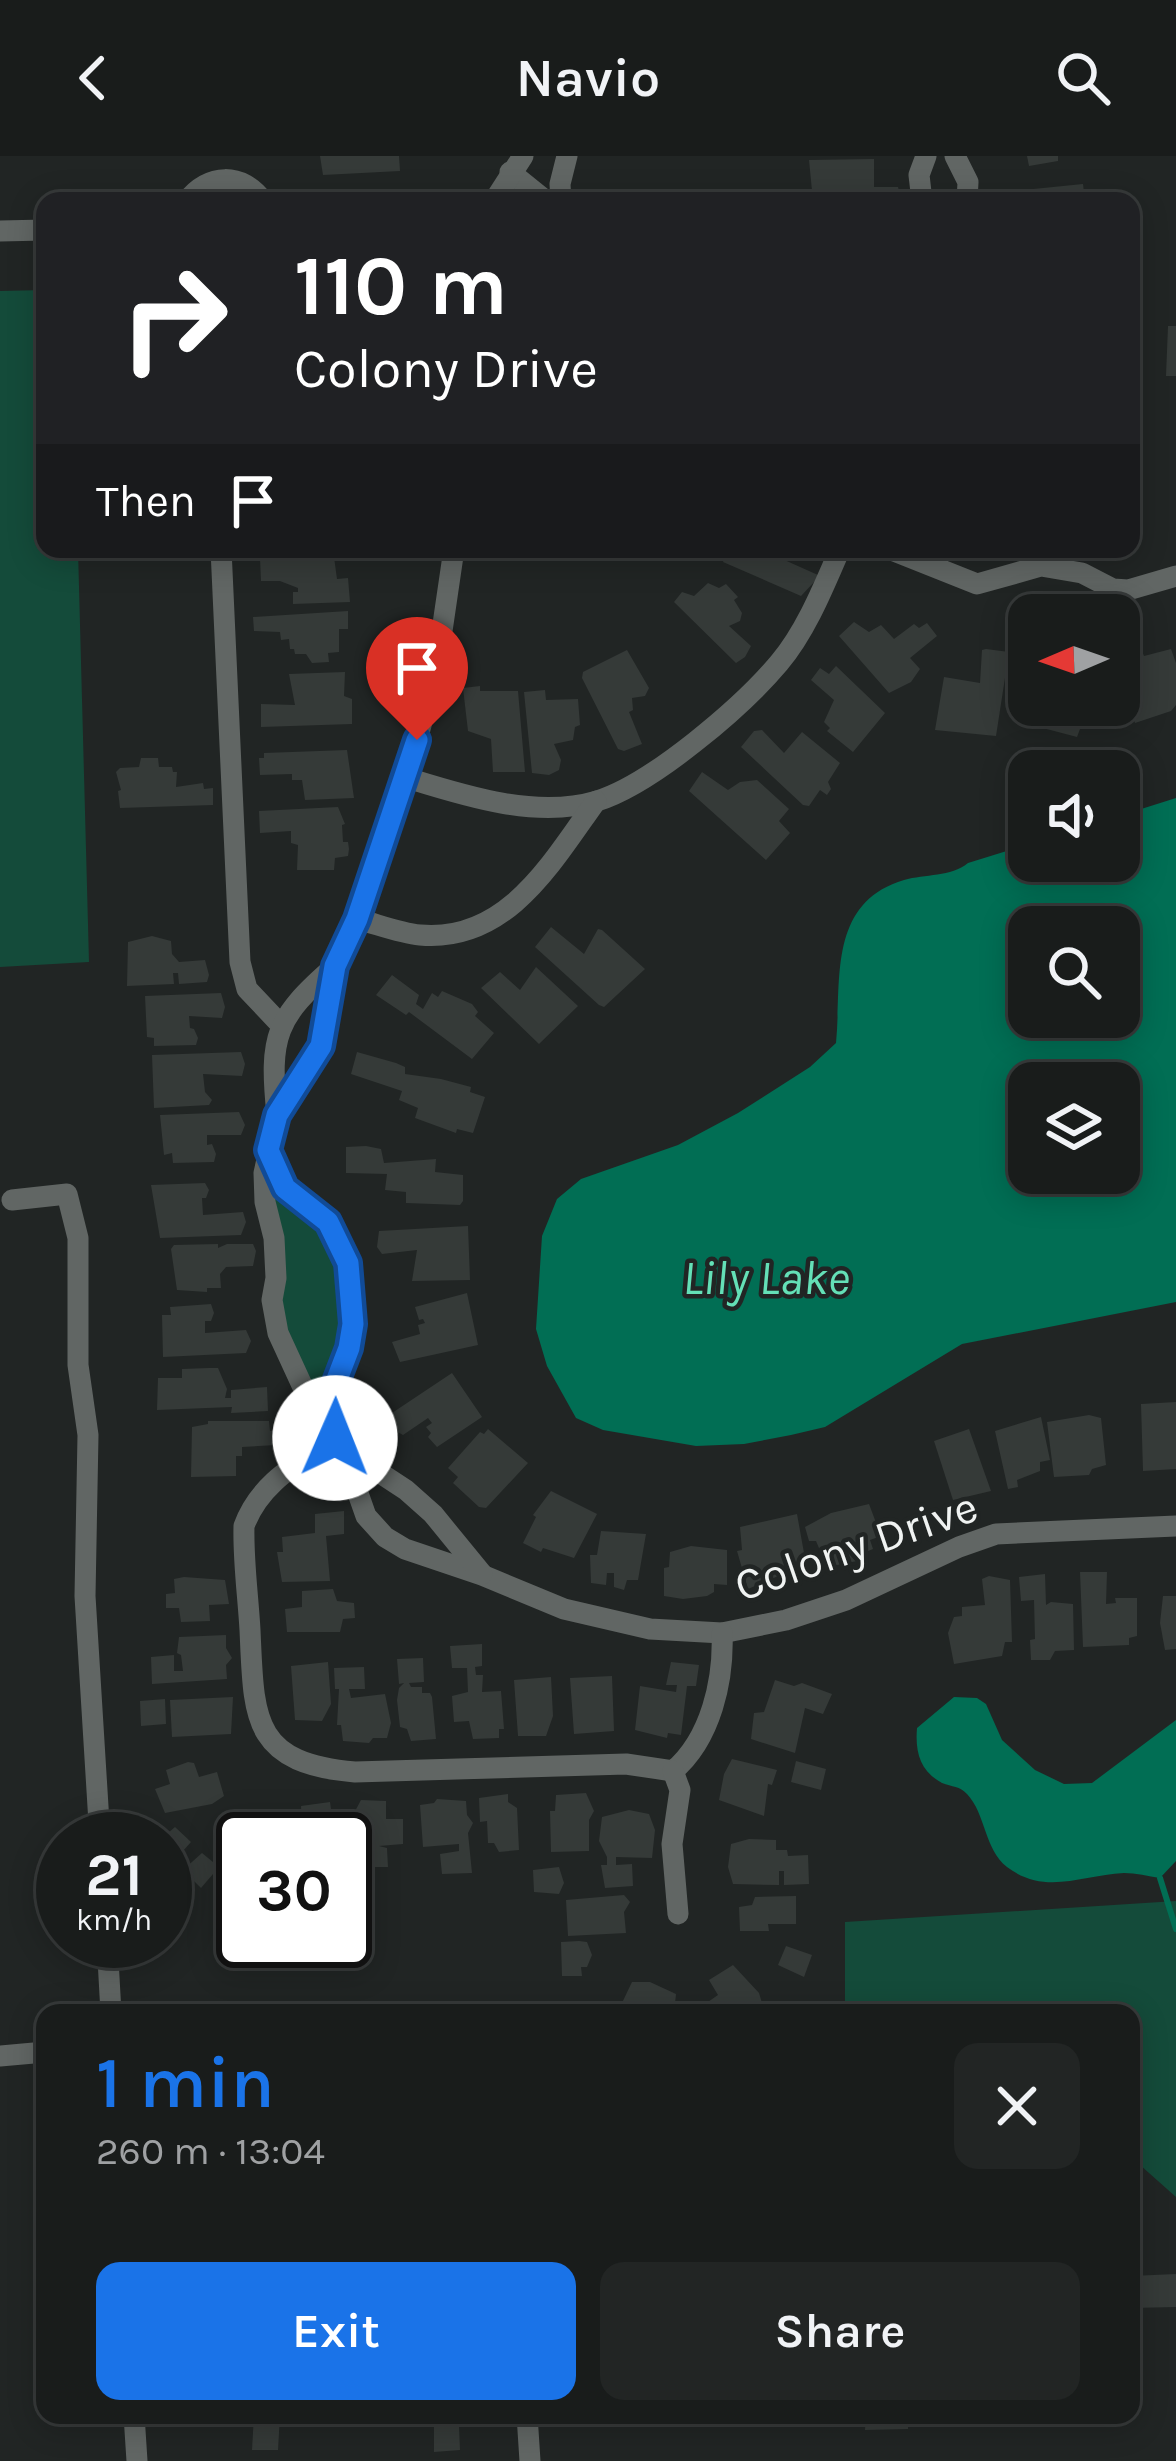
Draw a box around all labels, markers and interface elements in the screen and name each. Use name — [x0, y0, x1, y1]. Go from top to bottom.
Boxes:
icon: back — [60, 45, 126, 111]
icon: search — [1050, 45, 1116, 111]
text: Navio — [516, 46, 660, 110]
text: 110 m — [294, 237, 508, 335]
icon: right — [96, 240, 252, 396]
text: Colony Drive — [294, 337, 598, 401]
icon: arrive — [220, 468, 286, 534]
text: Then — [96, 475, 196, 527]
north arrow — [1008, 594, 1140, 726]
map controls — [1008, 594, 1140, 1194]
pin — [366, 617, 468, 740]
icon: arrive — [384, 635, 450, 701]
button: sound — [1008, 750, 1140, 882]
button: search — [1008, 906, 1140, 1038]
button: layers — [1008, 1062, 1140, 1194]
water label: Lily Lake — [682, 1250, 850, 1307]
position arrow — [272, 1375, 398, 1501]
street label: Colony Drive — [728, 1480, 985, 1613]
speed limit sign: 30 — [216, 1812, 372, 1968]
text: 21 — [85, 1840, 143, 1910]
text: km/h — [76, 1902, 152, 1938]
text: 1 min — [96, 2041, 275, 2125]
button: close — [954, 2043, 1080, 2169]
text: 260 m · 13:04 — [96, 2128, 325, 2174]
button: Exit — [96, 2262, 576, 2400]
button: Share — [600, 2262, 1080, 2400]

